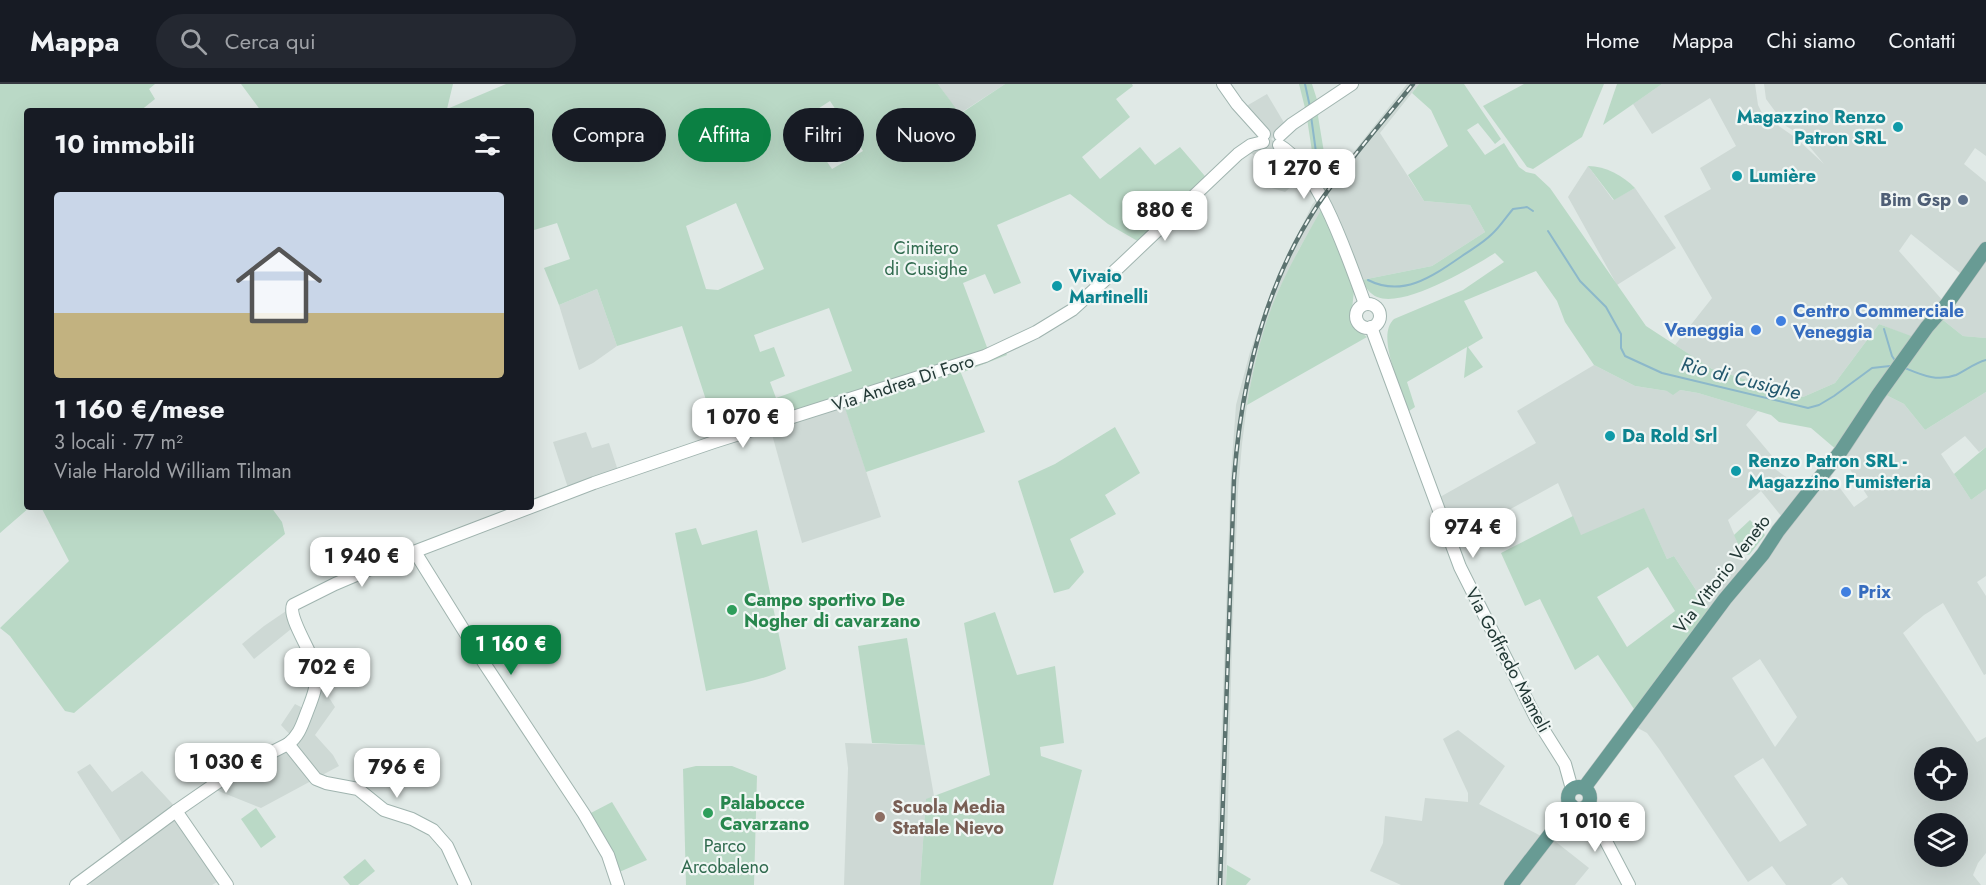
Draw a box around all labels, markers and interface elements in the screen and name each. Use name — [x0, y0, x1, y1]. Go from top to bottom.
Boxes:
search box — [156, 14, 576, 68]
text: Mappa — [30, 21, 120, 62]
icon: search — [177, 25, 210, 58]
text: Cerca qui — [225, 25, 316, 57]
text: Home — [1586, 26, 1639, 56]
text: Mappa — [1672, 26, 1733, 56]
text: Chi siamo — [1766, 26, 1855, 56]
text: Contatti — [1888, 26, 1956, 56]
place label: Magazzino Renzo Patron SRL — [1737, 104, 1886, 151]
chip: Compra — [552, 108, 666, 162]
chip: Affitta — [678, 108, 771, 162]
chip: Filtri — [783, 108, 864, 162]
chip: Nuovo — [876, 108, 976, 162]
marker: Magazzino Renzo Patron SRL — [1891, 120, 1905, 134]
text: 10 immobili — [54, 125, 195, 163]
icon: filters — [471, 128, 504, 161]
pin: 1 270 € — [1249, 149, 1359, 200]
text: 1 270 € — [1267, 154, 1341, 183]
place label: Lumière — [1749, 163, 1816, 189]
marker: Lumière — [1730, 169, 1744, 183]
place label: Bim Gsp — [1880, 187, 1951, 213]
pin: 880 € — [1123, 191, 1207, 242]
marker: Bim Gsp — [1956, 193, 1970, 207]
text: 880 € — [1136, 196, 1194, 225]
icon: home — [225, 231, 333, 339]
park label: Cimitero di Cusighe — [884, 235, 968, 282]
place label: Vivaio Martinelli — [1068, 263, 1148, 310]
marker: Vivaio Martinelli — [1050, 279, 1064, 293]
place label: Centro Commerciale Veneggia — [1792, 298, 1964, 345]
marker: Centro Commerciale Veneggia — [1774, 314, 1788, 328]
place label: Veneggia — [1664, 317, 1744, 343]
marker: Veneggia — [1749, 323, 1763, 337]
street label: Via Andrea Di Foro — [829, 348, 977, 418]
water label: Rio di Cusighe — [1678, 350, 1804, 407]
text: 1 160 €/mese — [54, 390, 225, 428]
pin: 1 070 € — [688, 398, 798, 449]
text: 1 070 € — [706, 403, 780, 432]
place label: Da Rold Srl — [1622, 423, 1717, 449]
text: 3 locali · 77 m² — [54, 428, 183, 457]
marker: Da Rold Srl — [1603, 429, 1617, 443]
place label: Renzo Patron SRL - Magazzino Fumisteria — [1748, 448, 1931, 495]
text: Viale Harold William Tilman — [54, 457, 292, 486]
marker: Renzo Patron SRL - Magazzino Fumisteria — [1729, 464, 1743, 478]
pin: 974 € — [1431, 508, 1515, 559]
street label: Via Vittorio Veneto — [1667, 509, 1777, 639]
text: 974 € — [1444, 513, 1502, 542]
pin: 1 940 € — [307, 537, 417, 588]
text: 1 940 € — [324, 542, 400, 571]
place label: Prix — [1858, 579, 1891, 605]
street label: Via Goffredo Mameli — [1459, 583, 1557, 737]
marker: Prix — [1839, 585, 1853, 599]
place label: Campo sportivo De Nogher di cavarzano — [744, 587, 921, 634]
marker: Campo sportivo De Nogher di cavarzano — [725, 603, 739, 617]
pin: 1 160 € — [456, 625, 566, 676]
text: 1 160 € — [475, 630, 547, 659]
pin: 702 € — [285, 648, 369, 699]
text: 702 € — [298, 653, 356, 682]
pin: 1 030 € — [171, 743, 281, 794]
map controls — [1914, 747, 1968, 867]
button: locate — [1914, 747, 1968, 801]
text: 1 030 € — [189, 748, 263, 777]
pin: 796 € — [355, 748, 439, 799]
text: 796 € — [368, 753, 426, 782]
place label: Palabocce Cavarzano — [720, 790, 810, 837]
place label: Scuola Media Statale Nievo — [892, 794, 1005, 841]
pin: 1 010 € — [1540, 802, 1650, 853]
marker: Palabocce Cavarzano — [701, 806, 715, 820]
text: 1 010 € — [1559, 807, 1631, 836]
marker: Scuola Media Statale Nievo — [873, 810, 887, 824]
button: layers — [1914, 813, 1968, 867]
park label: Parco Arcobaleno — [681, 833, 769, 880]

